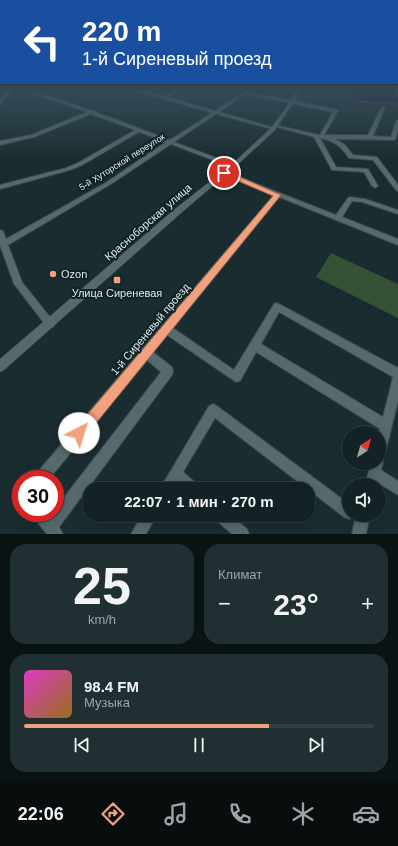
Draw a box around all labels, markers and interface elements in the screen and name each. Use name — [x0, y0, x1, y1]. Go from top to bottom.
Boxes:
icon: left — [16, 16, 68, 68]
text: 220 m — [82, 16, 161, 47]
text: 1-й Сиреневый проезд — [82, 49, 271, 69]
street label: 5-й Хуторской переулок — [77, 131, 167, 193]
pin — [207, 156, 241, 190]
icon: arrive — [213, 162, 235, 184]
street label: Красноборская улица — [102, 181, 194, 263]
place label: Ozon — [61, 268, 87, 280]
marker: Ozon — [48, 269, 58, 279]
marker: Улица Сиреневая — [112, 275, 122, 285]
street label: 1-й Сиреневый проезд — [108, 280, 192, 377]
place label: Улица Сиреневая — [72, 287, 162, 299]
position arrow — [58, 412, 100, 454]
north arrow — [342, 426, 386, 470]
map controls — [342, 426, 386, 522]
speed limit sign: 30 — [12, 470, 64, 522]
button: sound — [342, 478, 386, 522]
text: 22:07 · 1 мин · 270 m — [124, 493, 274, 510]
text: 25 — [73, 557, 131, 615]
text: Климат — [218, 567, 262, 582]
text: 23° — [273, 588, 319, 621]
text: − — [218, 591, 231, 616]
text: + — [361, 591, 374, 616]
text: km/h — [88, 612, 116, 627]
text: 98.4 FM — [84, 678, 139, 695]
text: Музыка — [84, 695, 130, 710]
icon: previous — [71, 734, 93, 756]
icon: pause — [188, 734, 210, 756]
icon: next — [305, 734, 327, 756]
icon: directions — [99, 800, 127, 828]
icon: music — [162, 800, 190, 828]
icon: phone — [226, 800, 254, 828]
icon: climate — [289, 800, 317, 828]
icon: car — [352, 800, 380, 828]
text: 22:06 — [18, 804, 64, 824]

